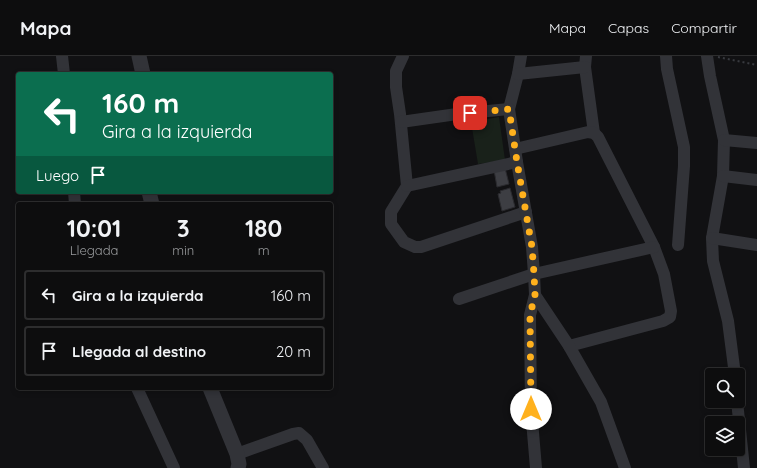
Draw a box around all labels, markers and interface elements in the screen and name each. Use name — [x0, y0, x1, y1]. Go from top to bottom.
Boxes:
text: Mapa — [20, 16, 71, 40]
text: Mapa — [549, 19, 586, 37]
text: Capas — [608, 19, 649, 37]
text: Compartir — [671, 19, 737, 37]
text: 160 m — [102, 85, 179, 120]
icon: left — [36, 88, 88, 140]
pin — [453, 96, 487, 130]
icon: arrive — [459, 102, 481, 124]
text: Gira a la izquierda — [102, 120, 253, 143]
icon: arrive — [87, 164, 109, 186]
text: Luego — [36, 166, 79, 185]
text: 10:01 — [67, 213, 121, 243]
text: 3 — [177, 213, 190, 243]
text: 180 — [245, 213, 282, 243]
text: Llegada — [70, 242, 118, 258]
text: min — [172, 242, 194, 258]
text: m — [258, 242, 270, 258]
icon: left — [38, 284, 60, 306]
text: Gira a la izquierda — [72, 286, 204, 305]
text: 160 m — [271, 286, 311, 305]
icon: arrive — [38, 340, 60, 362]
text: Llegada al destino — [72, 342, 206, 361]
text: 20 m — [276, 342, 311, 361]
map controls — [705, 368, 745, 456]
button: search — [705, 368, 745, 408]
position arrow — [510, 388, 552, 430]
button: layers — [705, 416, 745, 456]

